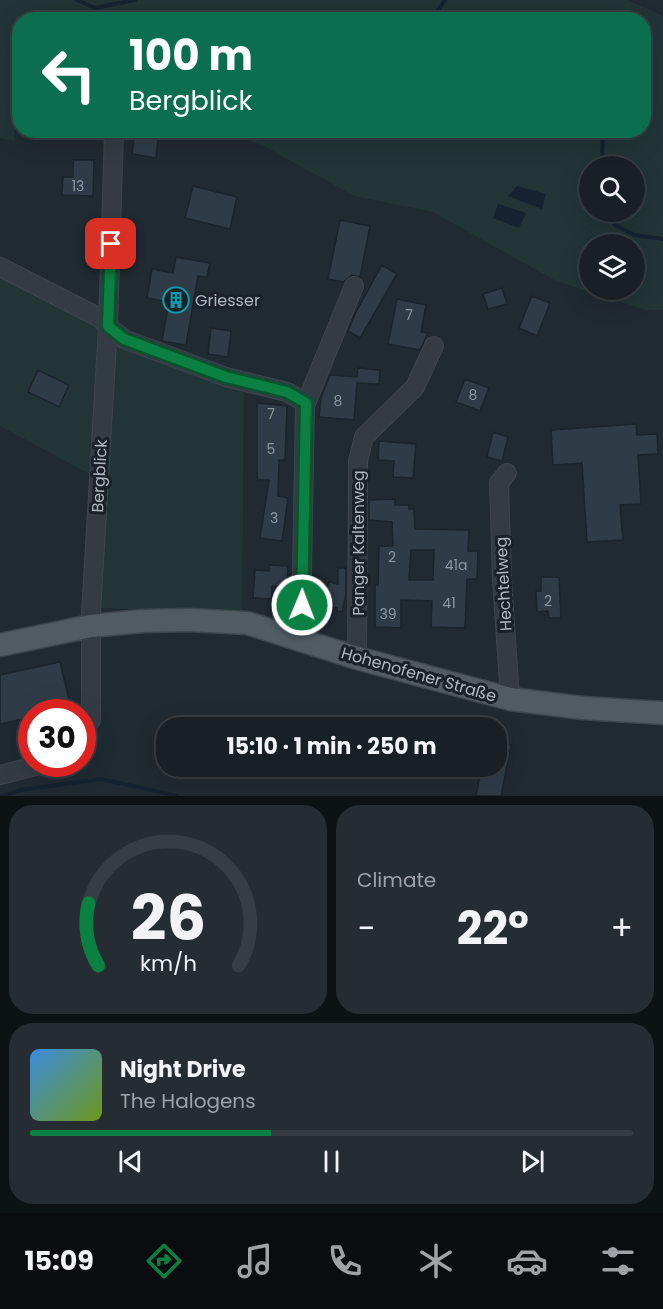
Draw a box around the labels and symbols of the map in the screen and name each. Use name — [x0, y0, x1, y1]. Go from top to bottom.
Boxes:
house number: 13 — [72, 176, 84, 196]
pin — [85, 218, 136, 269]
building icon: Griesser — [161, 285, 191, 315]
place label: Griesser — [195, 289, 260, 312]
house number: 7 — [405, 305, 413, 325]
house number: 8 — [469, 385, 478, 405]
house number: 8 — [334, 391, 343, 411]
house number: 7 — [267, 404, 275, 424]
street label: Bergblick — [86, 438, 113, 513]
house number: 5 — [267, 439, 275, 459]
street label: Panger Kaltenweg — [347, 470, 370, 616]
house number: 3 — [270, 508, 278, 528]
street label: Hechtelweg — [490, 536, 517, 632]
house number: 2 — [388, 547, 396, 567]
house number: 41a — [445, 555, 467, 575]
position arrow — [270, 573, 334, 637]
house number: 2 — [544, 591, 552, 611]
house number: 41 — [442, 593, 456, 613]
house number: 39 — [379, 604, 397, 624]
street label: Hohenofener Straße — [339, 641, 499, 708]
speed limit sign: 30 — [18, 699, 96, 777]

